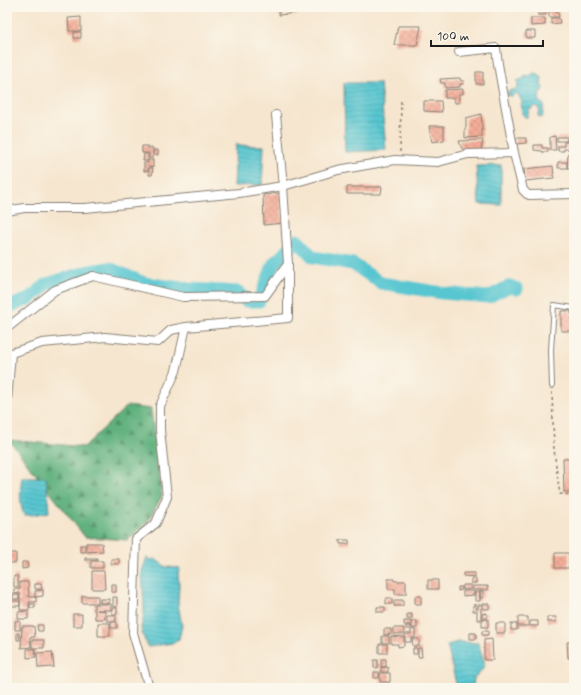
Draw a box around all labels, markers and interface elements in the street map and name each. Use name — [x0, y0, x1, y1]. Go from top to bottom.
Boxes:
scale bar — [431, 22, 543, 48]
text: 100 m — [437, 29, 469, 45]

